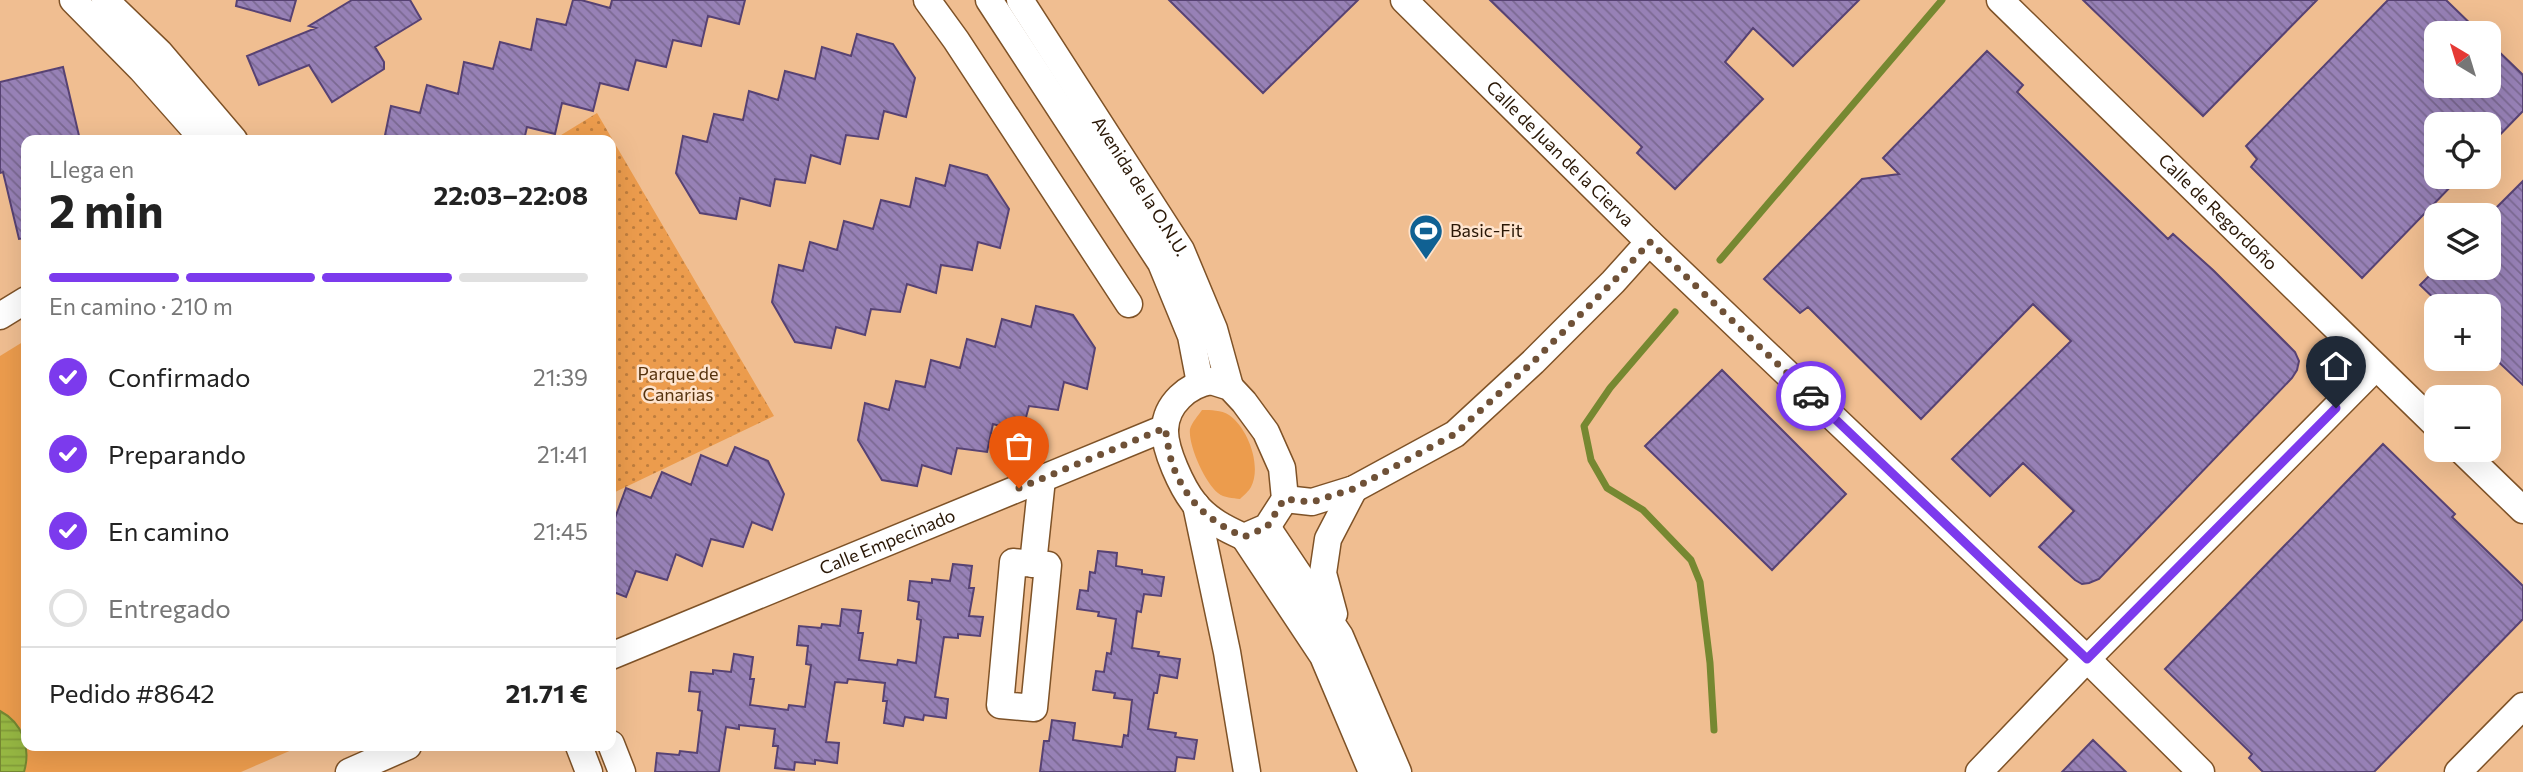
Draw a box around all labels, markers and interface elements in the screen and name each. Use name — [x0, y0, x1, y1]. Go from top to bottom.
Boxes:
north arrow — [2424, 21, 2501, 98]
map controls — [2424, 21, 2501, 462]
street label: Calle de Juan de la Cierva — [1482, 76, 1639, 231]
street label: Avenida de la O.N.U. — [1088, 112, 1194, 259]
button: locate — [2424, 112, 2501, 189]
street label: Calle de Regordoño — [2154, 149, 2283, 274]
text: Llega en — [49, 155, 134, 183]
text: 22:03–22:08 — [434, 179, 588, 210]
text: 2 min — [49, 181, 164, 237]
button: layers — [2424, 203, 2501, 280]
sports icon: Basic-Fit — [1407, 212, 1445, 261]
place label: Basic-Fit — [1450, 219, 1523, 241]
text: En camino · 210 m — [49, 292, 233, 320]
button: + — [2424, 294, 2501, 371]
pin — [2306, 336, 2366, 408]
icon: home — [2317, 347, 2355, 385]
icon: check — [49, 358, 87, 396]
text: Confirmado — [108, 361, 250, 392]
courier — [1776, 361, 1846, 431]
park label: Parque de Canarias — [638, 362, 719, 405]
text: 21:39 — [533, 363, 588, 391]
icon: car — [1792, 377, 1830, 415]
button: − — [2424, 385, 2501, 462]
pin — [989, 416, 1049, 488]
icon: bag — [1000, 427, 1038, 465]
icon: check — [49, 435, 87, 473]
text: Preparando — [108, 438, 246, 469]
text: 21:41 — [537, 440, 588, 468]
street label: Calle Empecinado — [816, 504, 958, 579]
icon: check — [49, 512, 87, 550]
text: En camino — [108, 515, 230, 546]
text: 21:45 — [533, 517, 588, 545]
text: Entregado — [108, 592, 231, 623]
text: Pedido #8642 — [49, 677, 215, 708]
text: 21.71 € — [506, 677, 588, 708]

